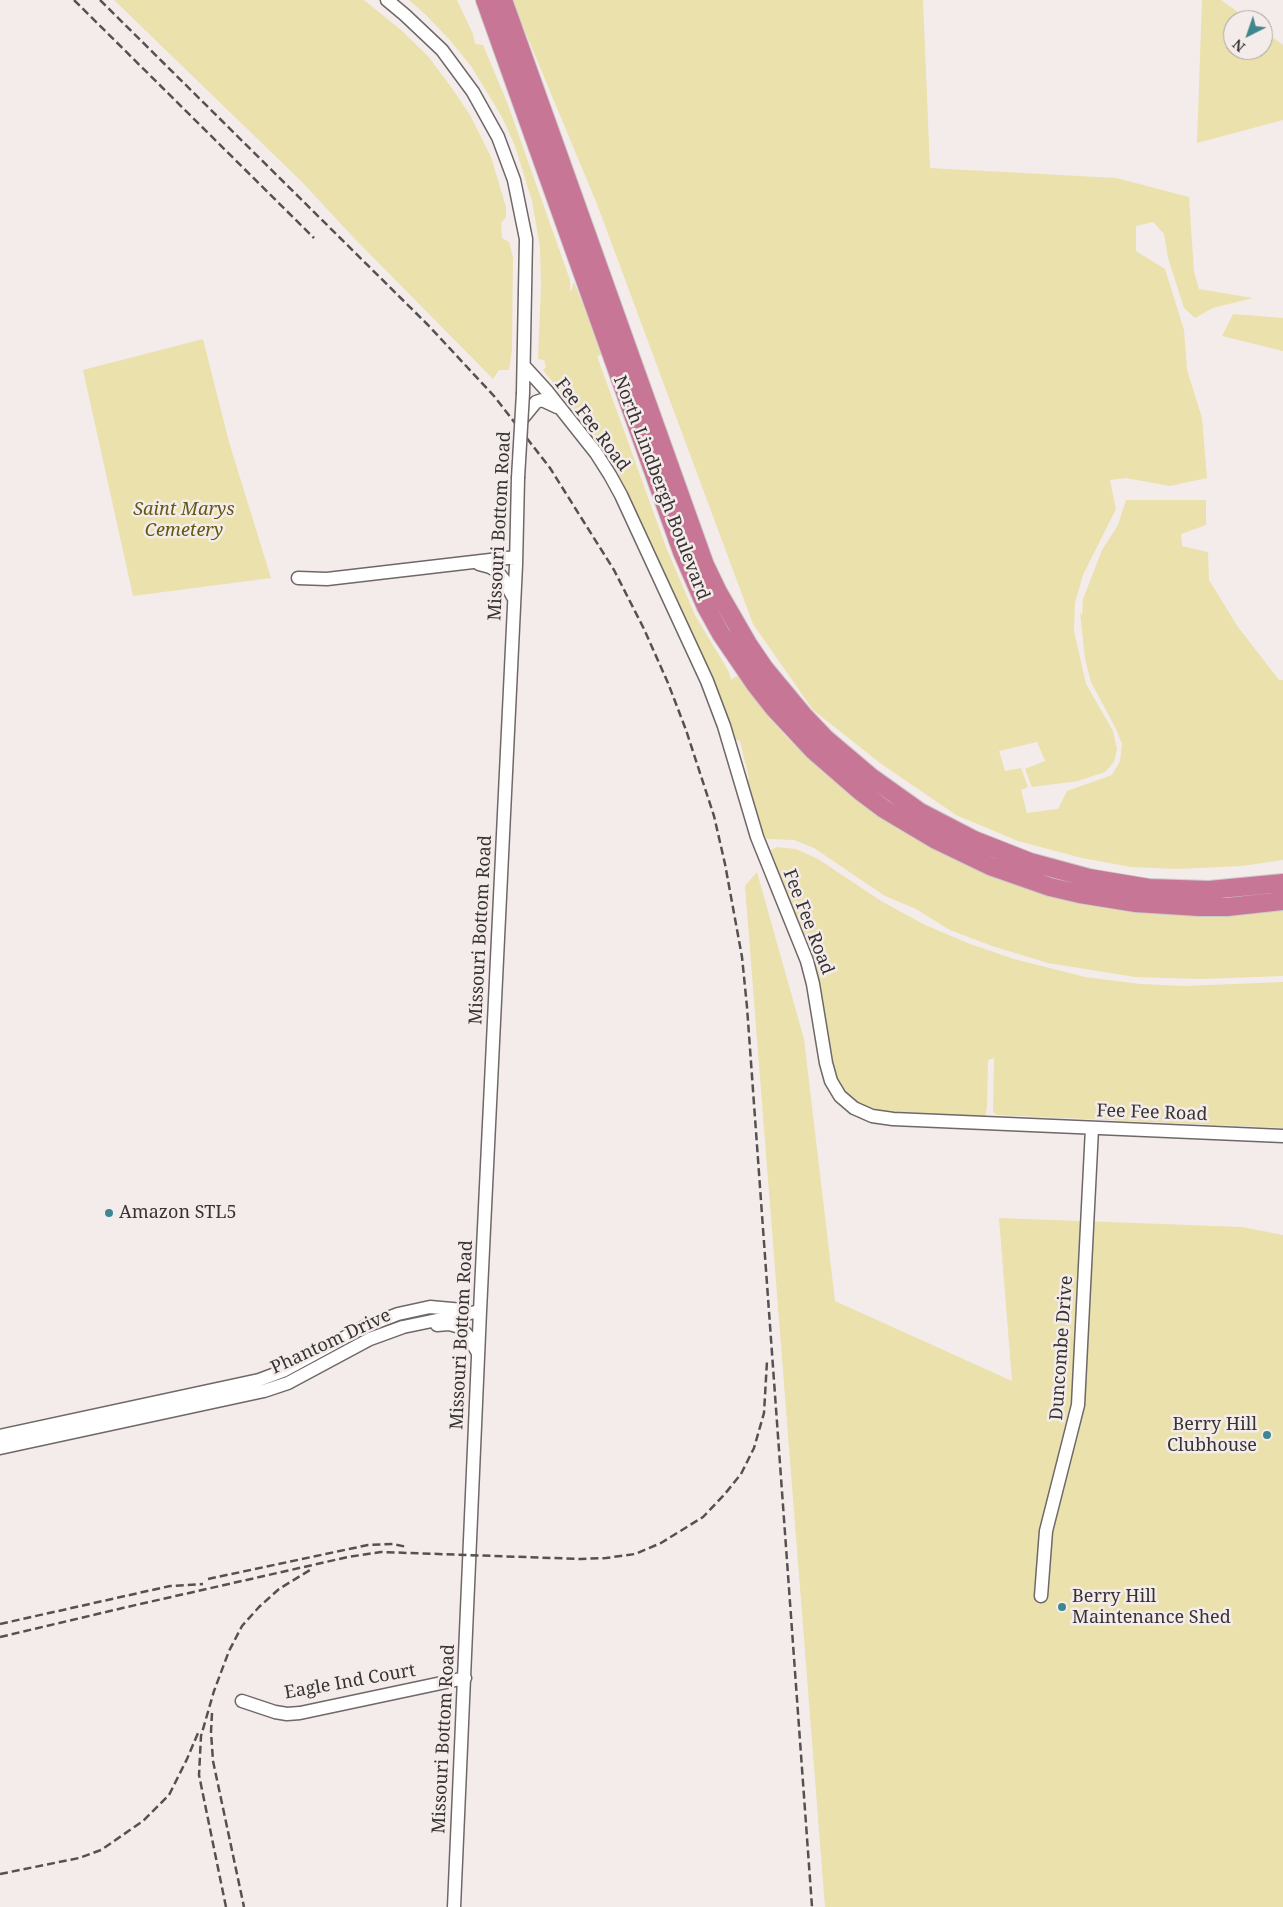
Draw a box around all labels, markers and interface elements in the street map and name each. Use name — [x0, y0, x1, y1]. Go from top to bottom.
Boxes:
north arrow — [1223, 10, 1273, 60]
text: N — [1228, 35, 1249, 57]
street label: North Lindbergh Boulevard — [608, 373, 714, 603]
street label: Fee Fee Road — [550, 374, 634, 476]
street label: Missouri Bottom Road — [484, 431, 516, 621]
park label: Saint Marys Cemetery — [133, 499, 235, 542]
street label: Missouri Bottom Road — [465, 835, 497, 1025]
street label: Fee Fee Road — [778, 866, 838, 978]
street label: Fee Fee Road — [1096, 1100, 1208, 1126]
place label: Amazon STL5 — [119, 1202, 236, 1224]
marker: Amazon STL5 — [103, 1207, 115, 1219]
street label: Missouri Bottom Road — [446, 1240, 478, 1430]
street label: Duncombe Drive — [1046, 1275, 1078, 1421]
street label: Phantom Drive — [268, 1305, 394, 1379]
place label: Berry Hill Clubhouse — [1167, 1414, 1257, 1456]
marker: Berry Hill Clubhouse — [1261, 1429, 1273, 1441]
place label: Berry Hill Maintenance Shed — [1072, 1586, 1231, 1628]
marker: Berry Hill Maintenance Shed — [1056, 1601, 1068, 1613]
street label: Missouri Bottom Road — [428, 1644, 460, 1834]
street label: Eagle Ind Court — [283, 1660, 417, 1704]

